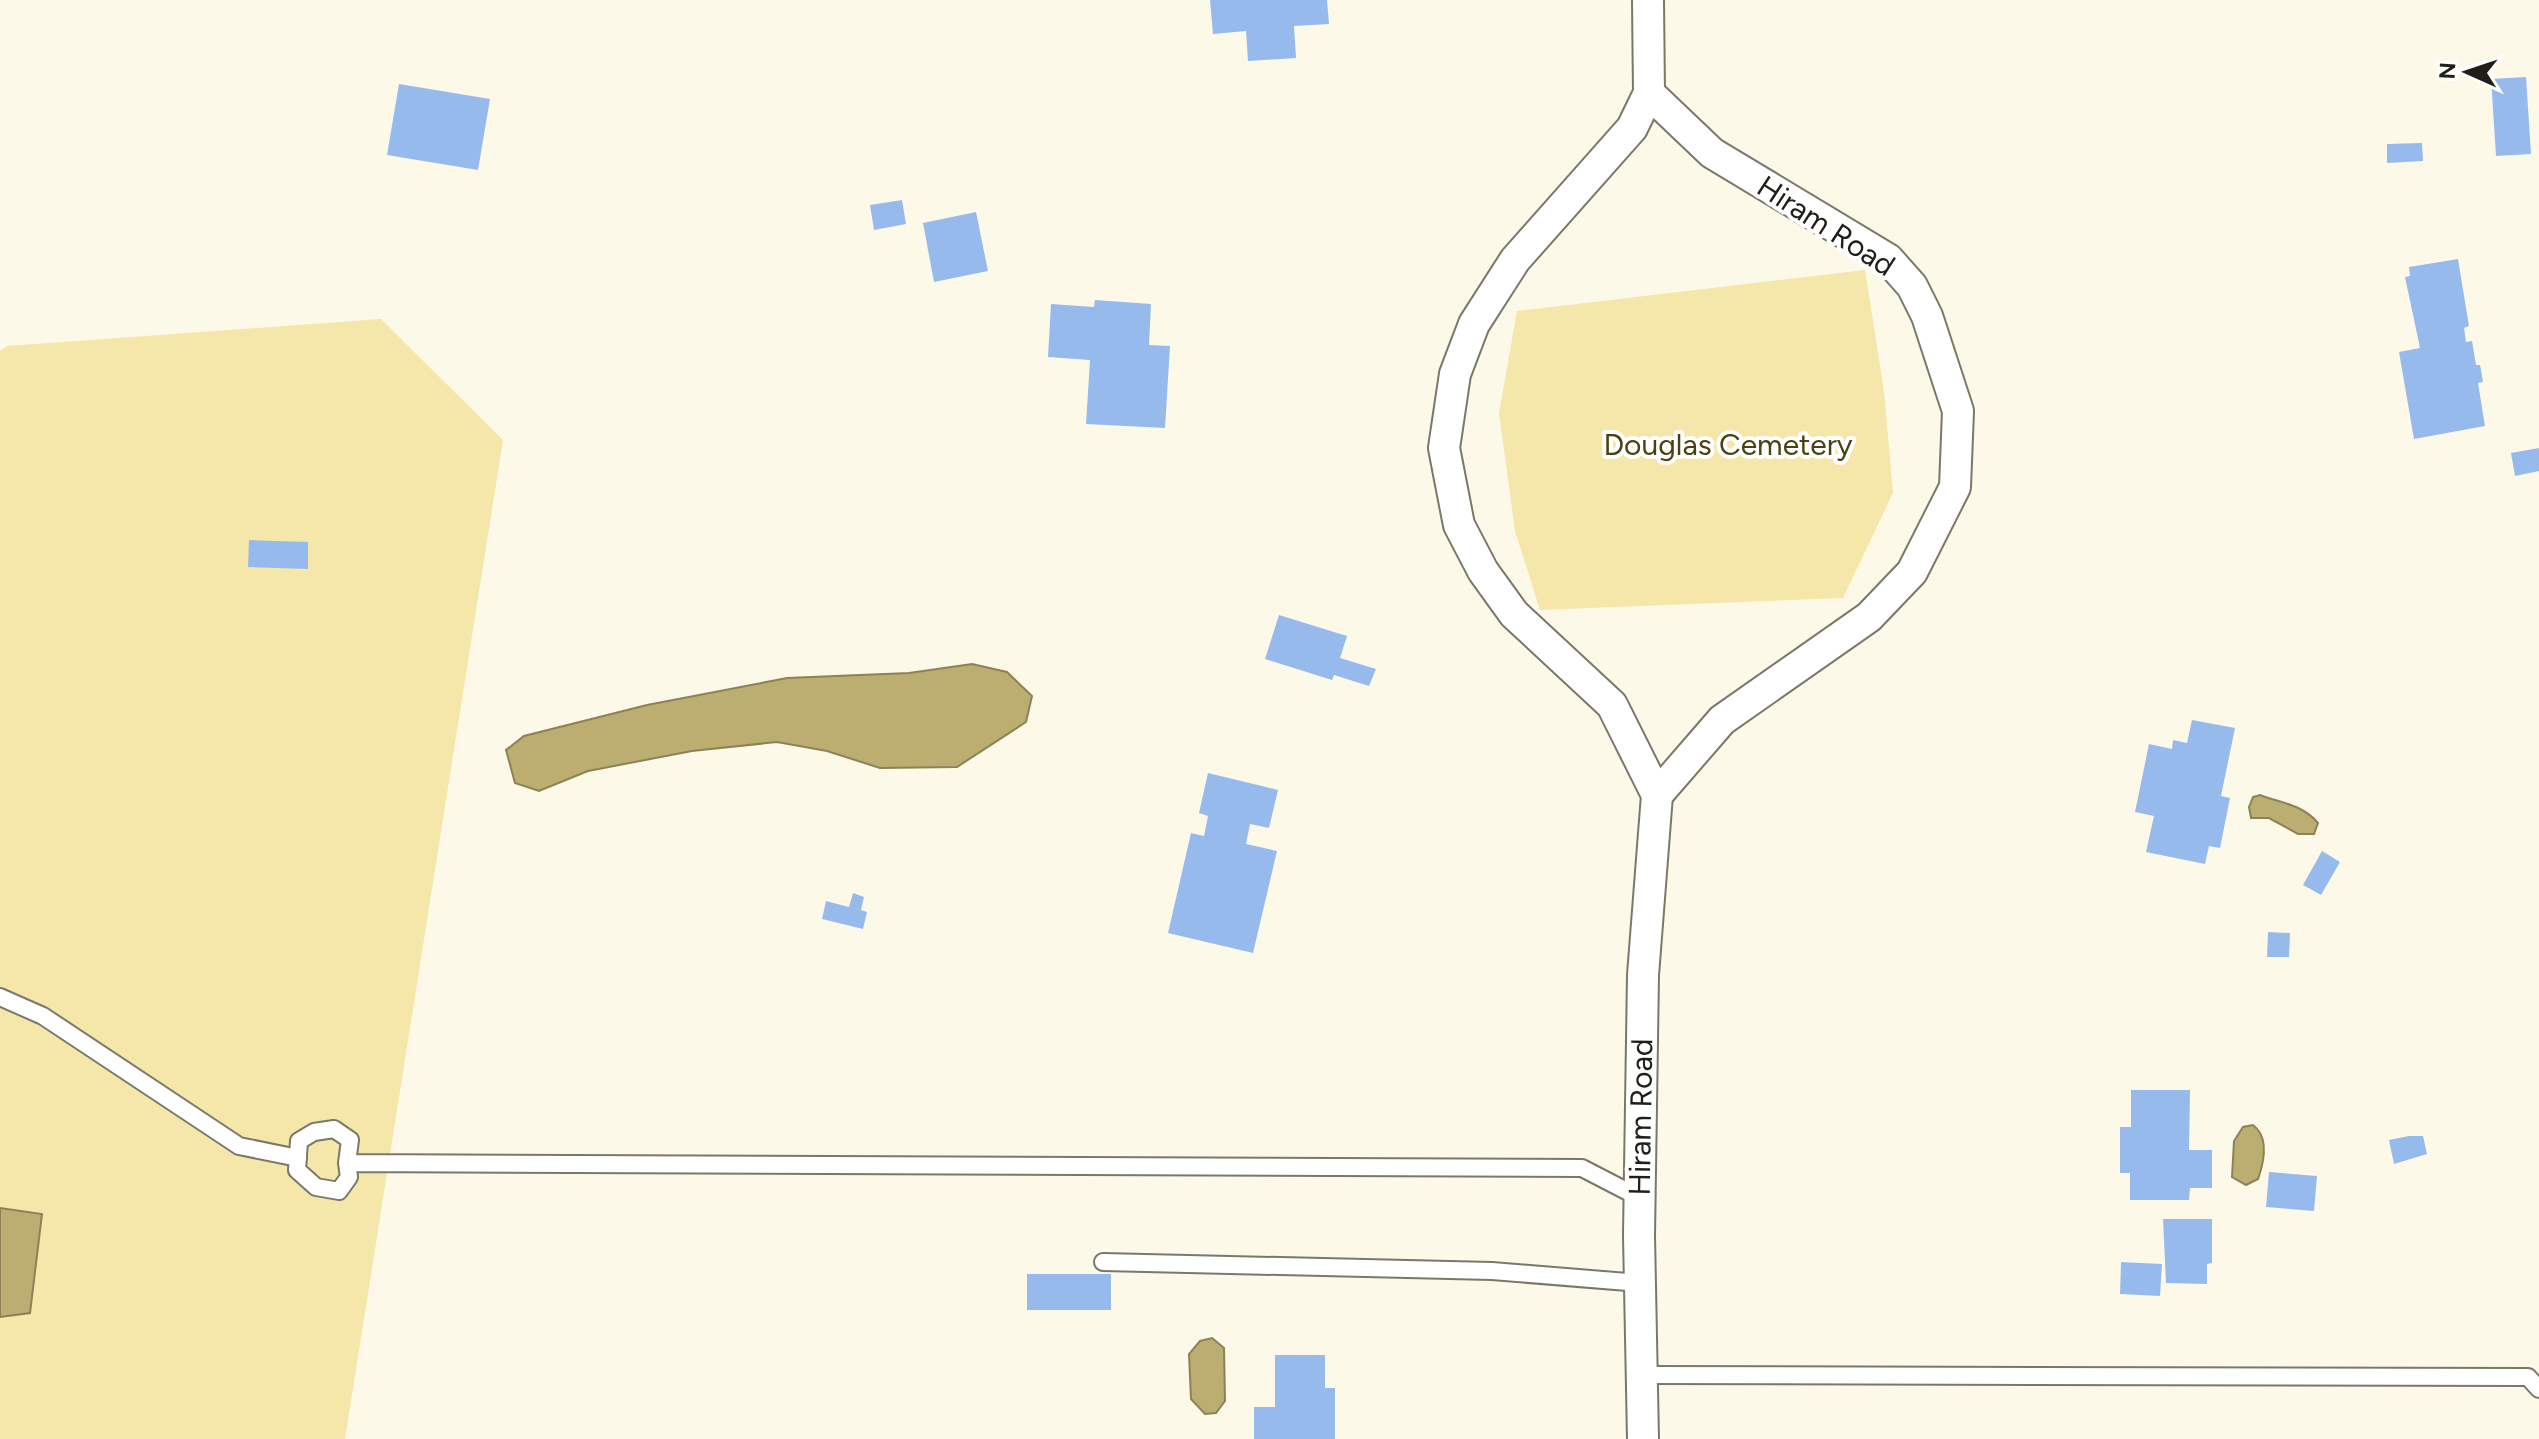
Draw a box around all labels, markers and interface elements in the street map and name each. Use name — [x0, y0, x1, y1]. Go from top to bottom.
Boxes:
north arrow — [2427, 32, 2507, 112]
text: N — [2434, 62, 2461, 80]
street label: Hiram Road — [1750, 167, 1902, 284]
park label: Douglas Cemetery — [1603, 426, 1853, 463]
street label: Hiram Road — [1621, 1038, 1660, 1196]

